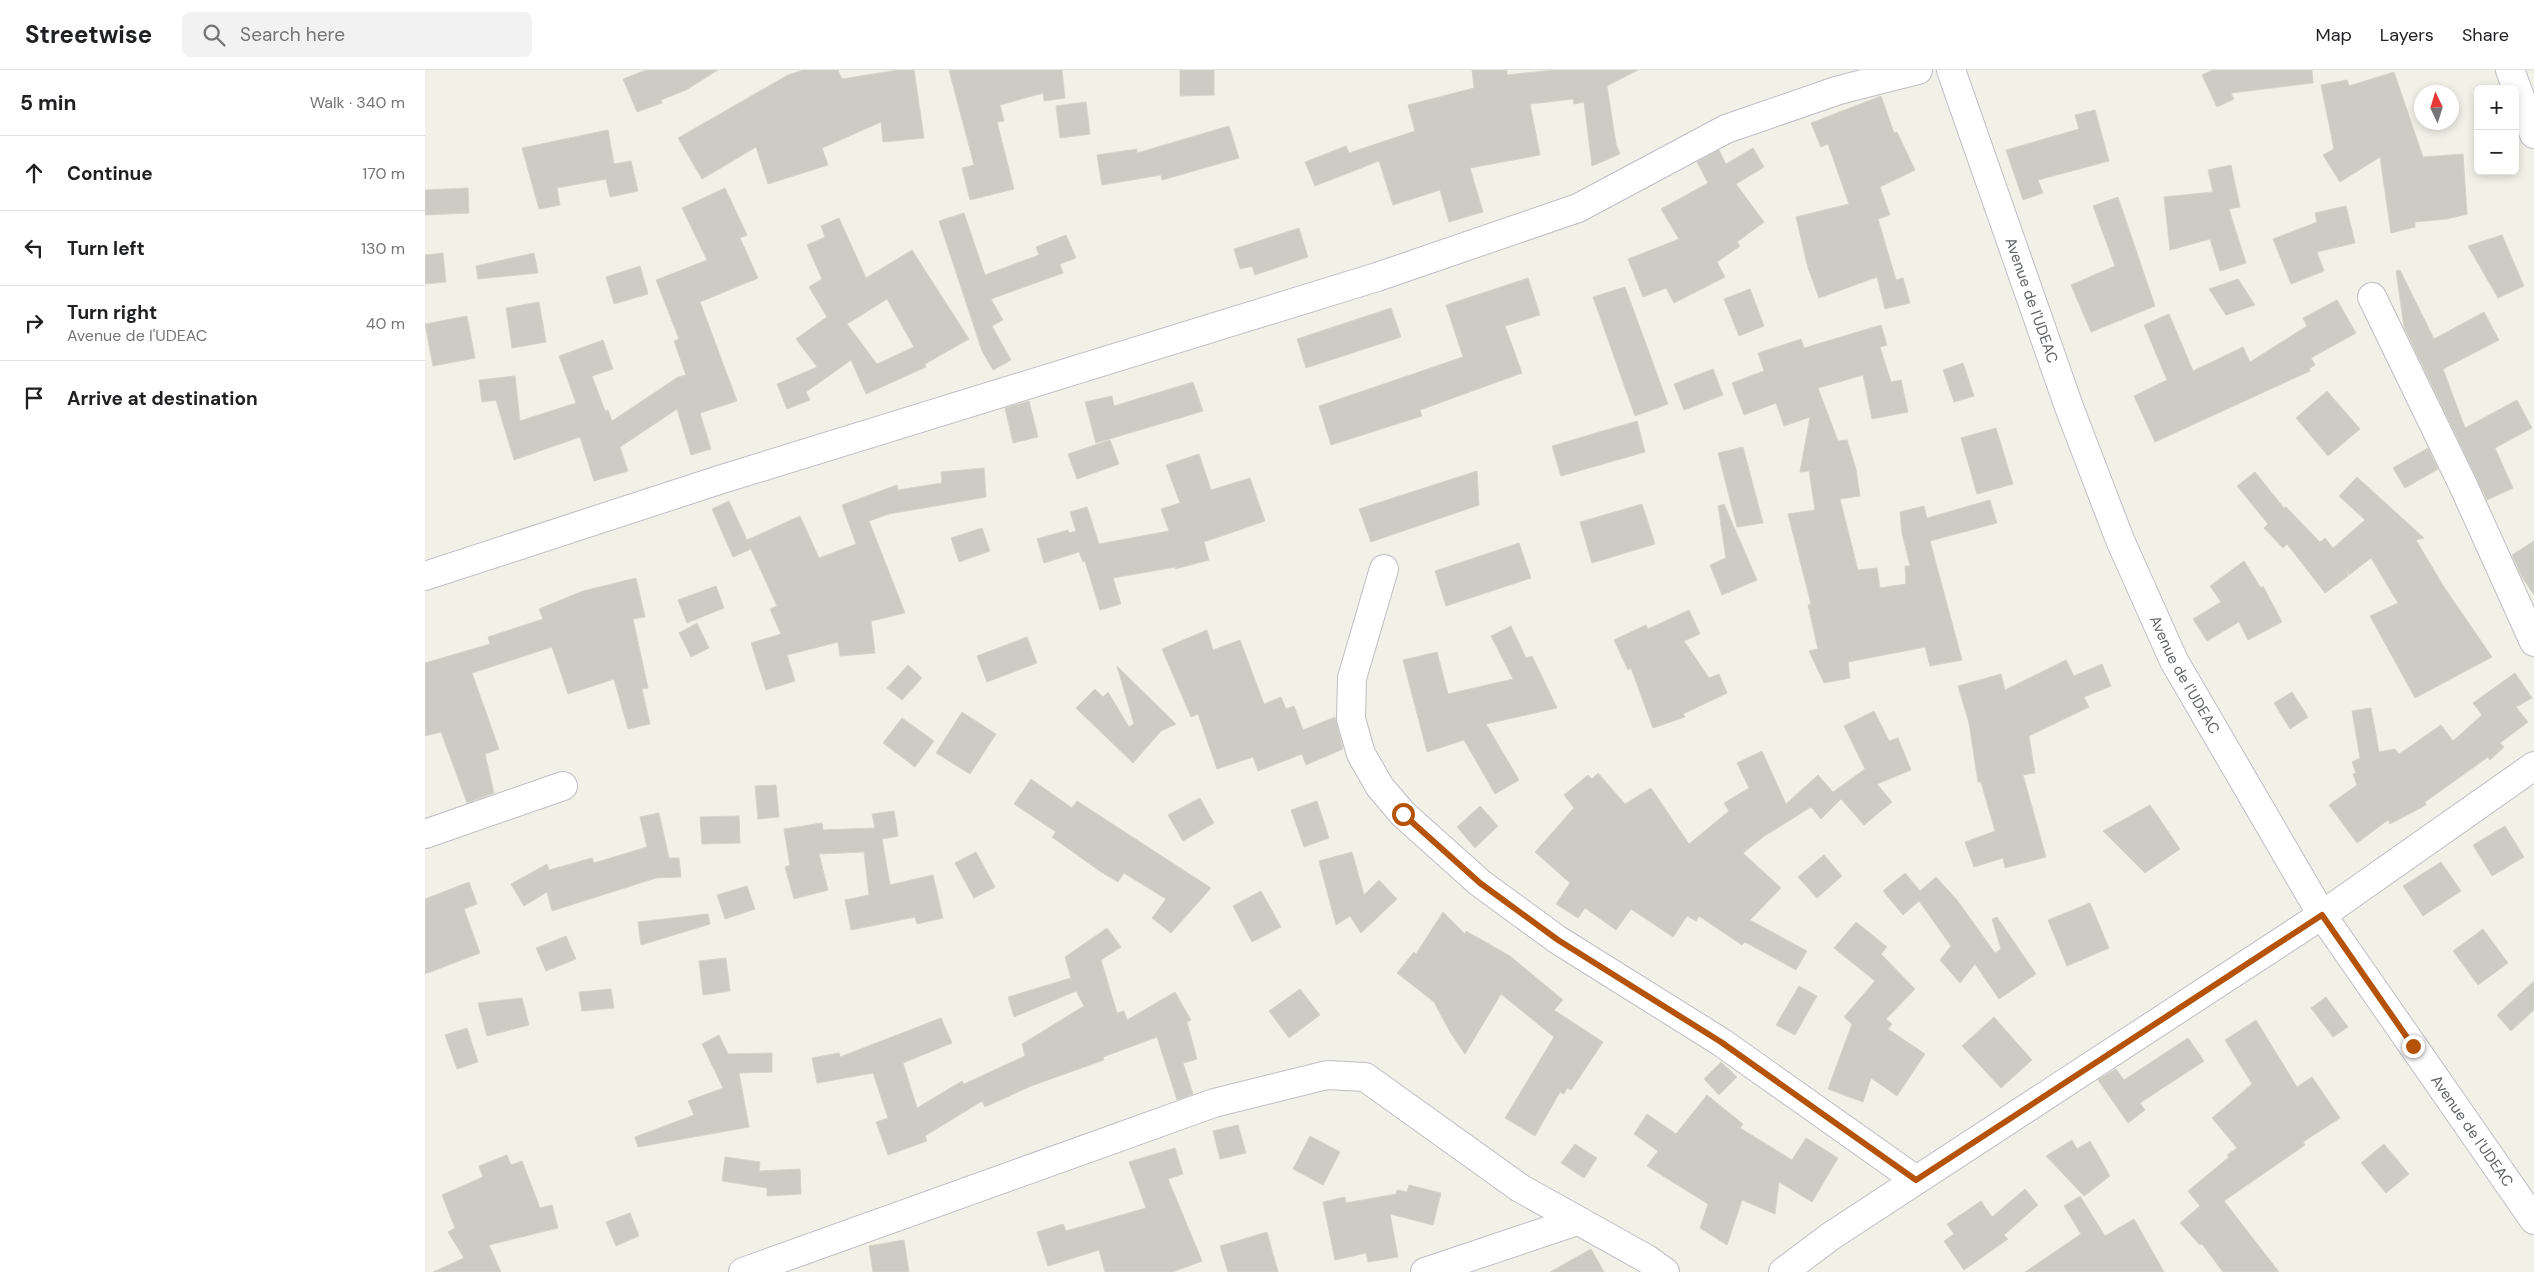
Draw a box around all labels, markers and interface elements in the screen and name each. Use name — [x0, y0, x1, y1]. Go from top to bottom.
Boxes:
search box — [182, 12, 532, 57]
text: Streetwise — [25, 19, 152, 50]
icon: search — [200, 21, 228, 49]
text: Search here — [240, 22, 345, 47]
text: Map — [2316, 23, 2352, 47]
text: Layers — [2380, 23, 2434, 47]
text: Share — [2462, 23, 2509, 47]
north arrow — [2414, 85, 2459, 130]
map controls — [2474, 85, 2519, 175]
button: + — [2474, 85, 2519, 130]
text: 5 min — [20, 89, 76, 117]
text: Walk · 340 m — [310, 92, 405, 113]
button: − — [2474, 130, 2519, 175]
icon: ahead — [20, 159, 48, 187]
text: Continue — [67, 161, 153, 186]
text: 170 m — [362, 163, 405, 184]
icon: left — [20, 234, 48, 262]
street label: Avenue de I'UDEAC — [2000, 235, 2063, 366]
text: Turn left — [67, 236, 145, 261]
text: 130 m — [361, 238, 405, 259]
text: Turn right — [67, 300, 157, 325]
icon: right — [20, 309, 48, 337]
text: 40 m — [366, 313, 405, 334]
text: Avenue de I'UDEAC — [67, 325, 207, 346]
icon: arrive — [20, 384, 48, 412]
text: Arrive at destination — [67, 386, 258, 411]
street label: Avenue de I'UDEAC — [2145, 612, 2224, 738]
route start — [1392, 803, 1415, 826]
route end — [2402, 1035, 2425, 1058]
street label: Avenue de I'UDEAC — [2426, 1071, 2518, 1191]

